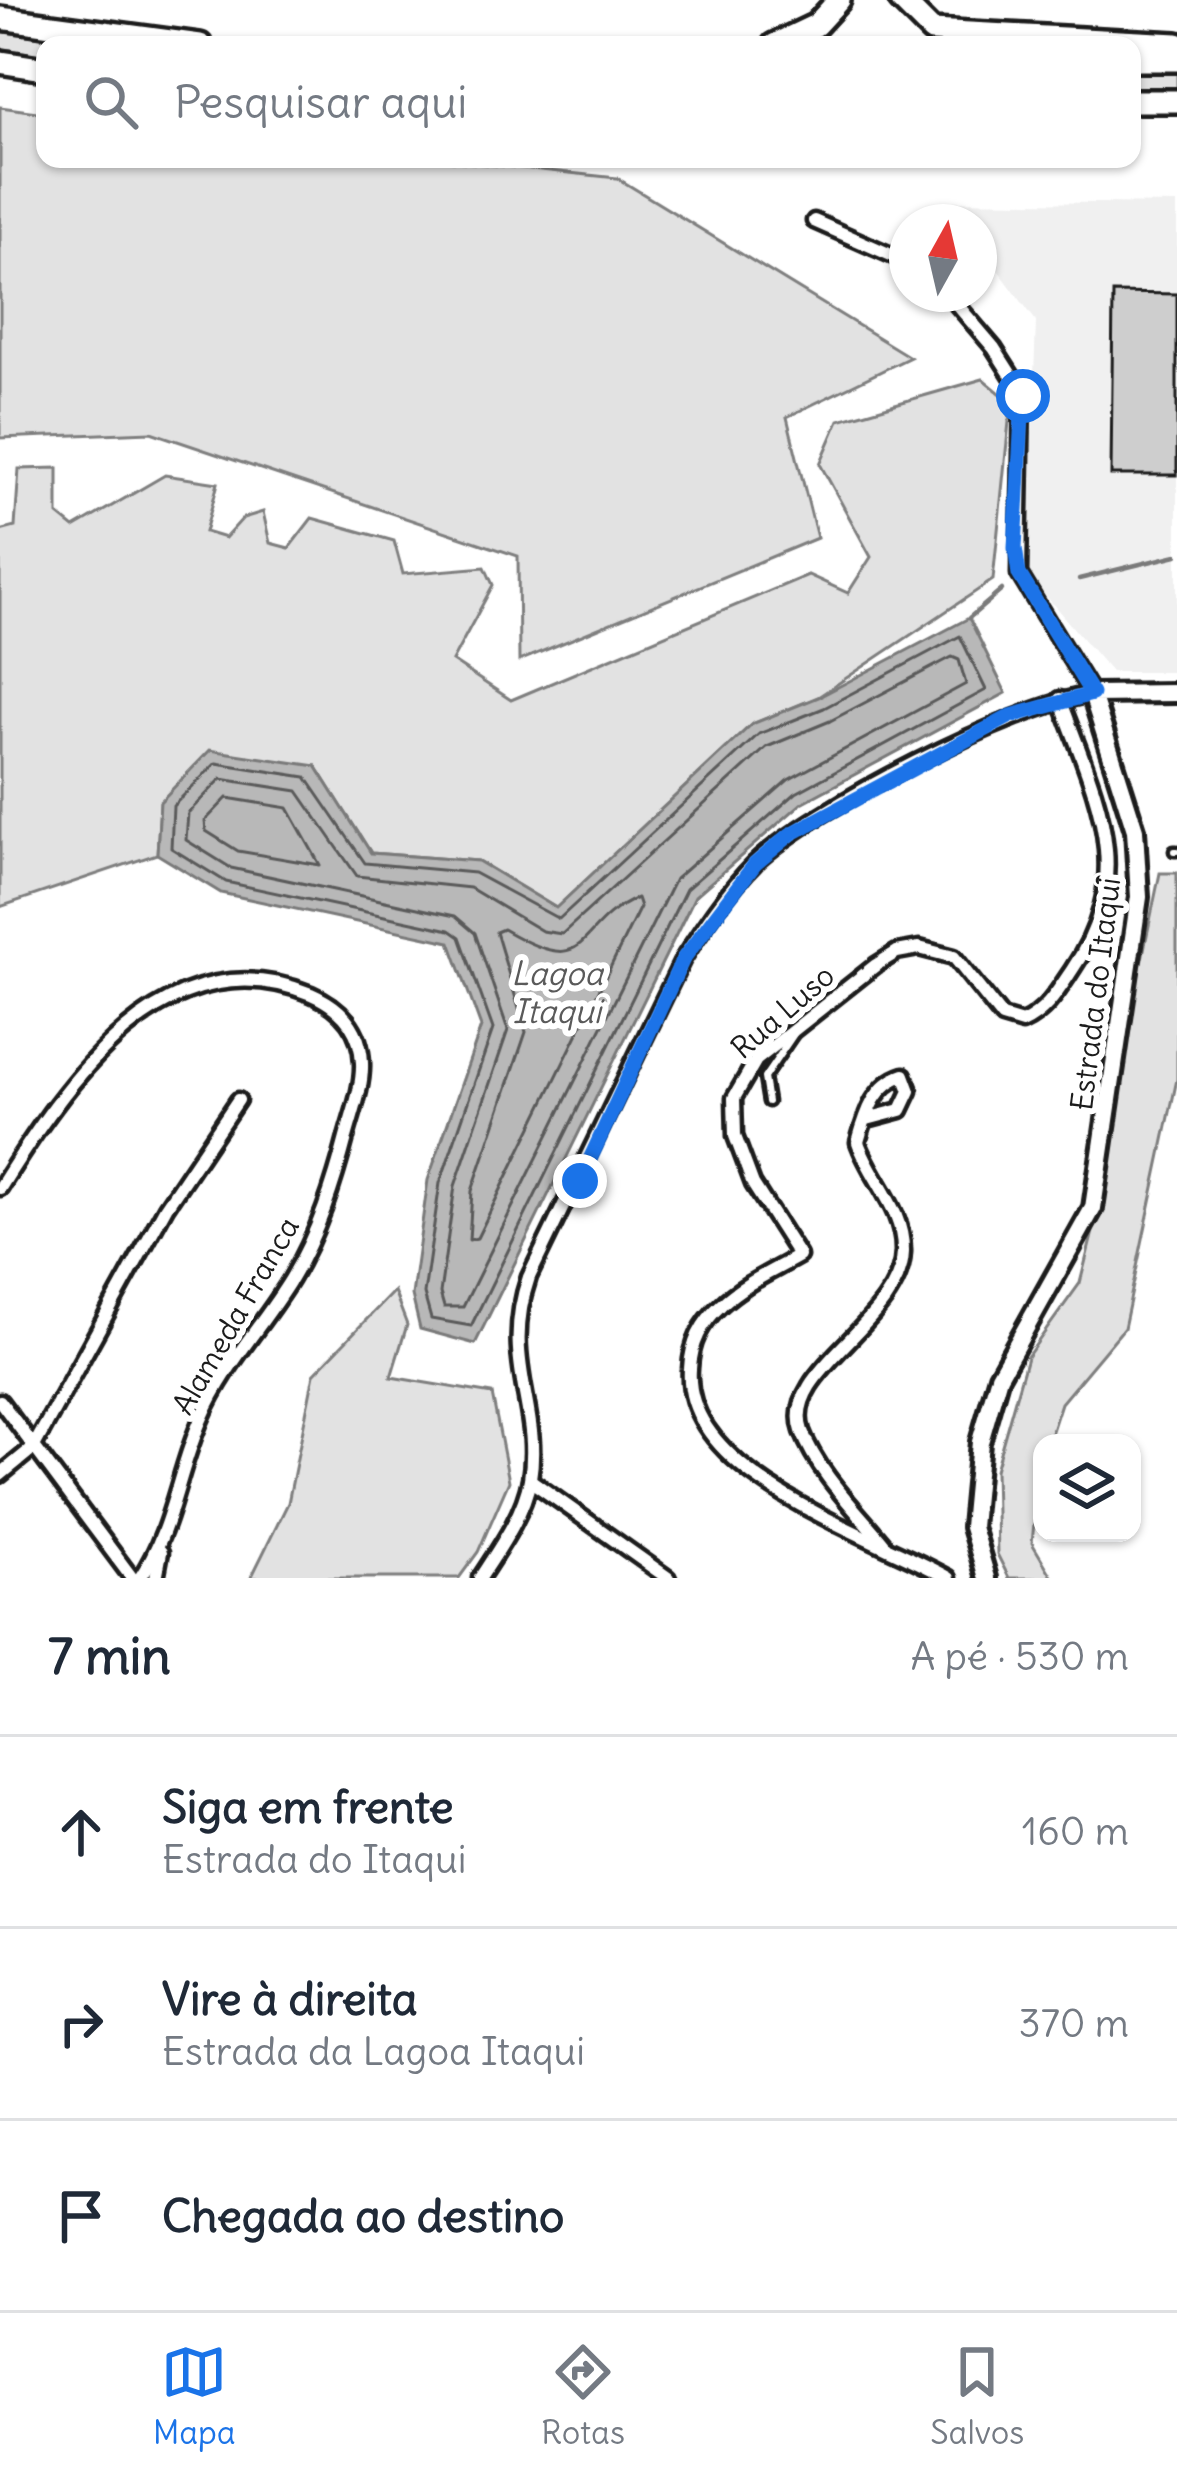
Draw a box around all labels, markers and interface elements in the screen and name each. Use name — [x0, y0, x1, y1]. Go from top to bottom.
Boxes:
search box — [36, 36, 1141, 168]
icon: search — [78, 69, 144, 135]
text: Pesquisar aqui — [174, 74, 467, 130]
north arrow — [889, 204, 997, 312]
route start — [996, 369, 1050, 423]
street label: Estrada do Itaqui — [1062, 875, 1128, 1112]
water label: Lagoa Itaqui — [511, 952, 605, 1032]
street label: Rua Luso — [723, 956, 842, 1066]
route end — [553, 1154, 607, 1208]
street label: Alameda Franca — [163, 1210, 307, 1421]
map controls — [1033, 1434, 1141, 1542]
button: layers — [1033, 1434, 1141, 1542]
text: 7 min — [48, 1624, 171, 1688]
text: A pé · 530 m — [910, 1632, 1129, 1681]
text: Siga em frente — [162, 1779, 454, 1835]
icon: ahead — [48, 1799, 114, 1865]
text: 160 m — [1022, 1807, 1129, 1856]
text: Estrada do Itaqui — [162, 1835, 466, 1884]
text: Vire à direita — [162, 1971, 417, 2027]
icon: right — [48, 1991, 114, 2057]
text: 370 m — [1019, 1999, 1129, 2048]
text: Estrada da Lagoa Itaqui — [162, 2027, 585, 2076]
icon: arrive — [48, 2183, 114, 2249]
text: Chegada ao destino — [162, 2188, 564, 2244]
tab: Mapa — [153, 2339, 236, 2453]
tab: Rotas — [541, 2339, 625, 2453]
tab: Salvos — [930, 2339, 1024, 2453]

